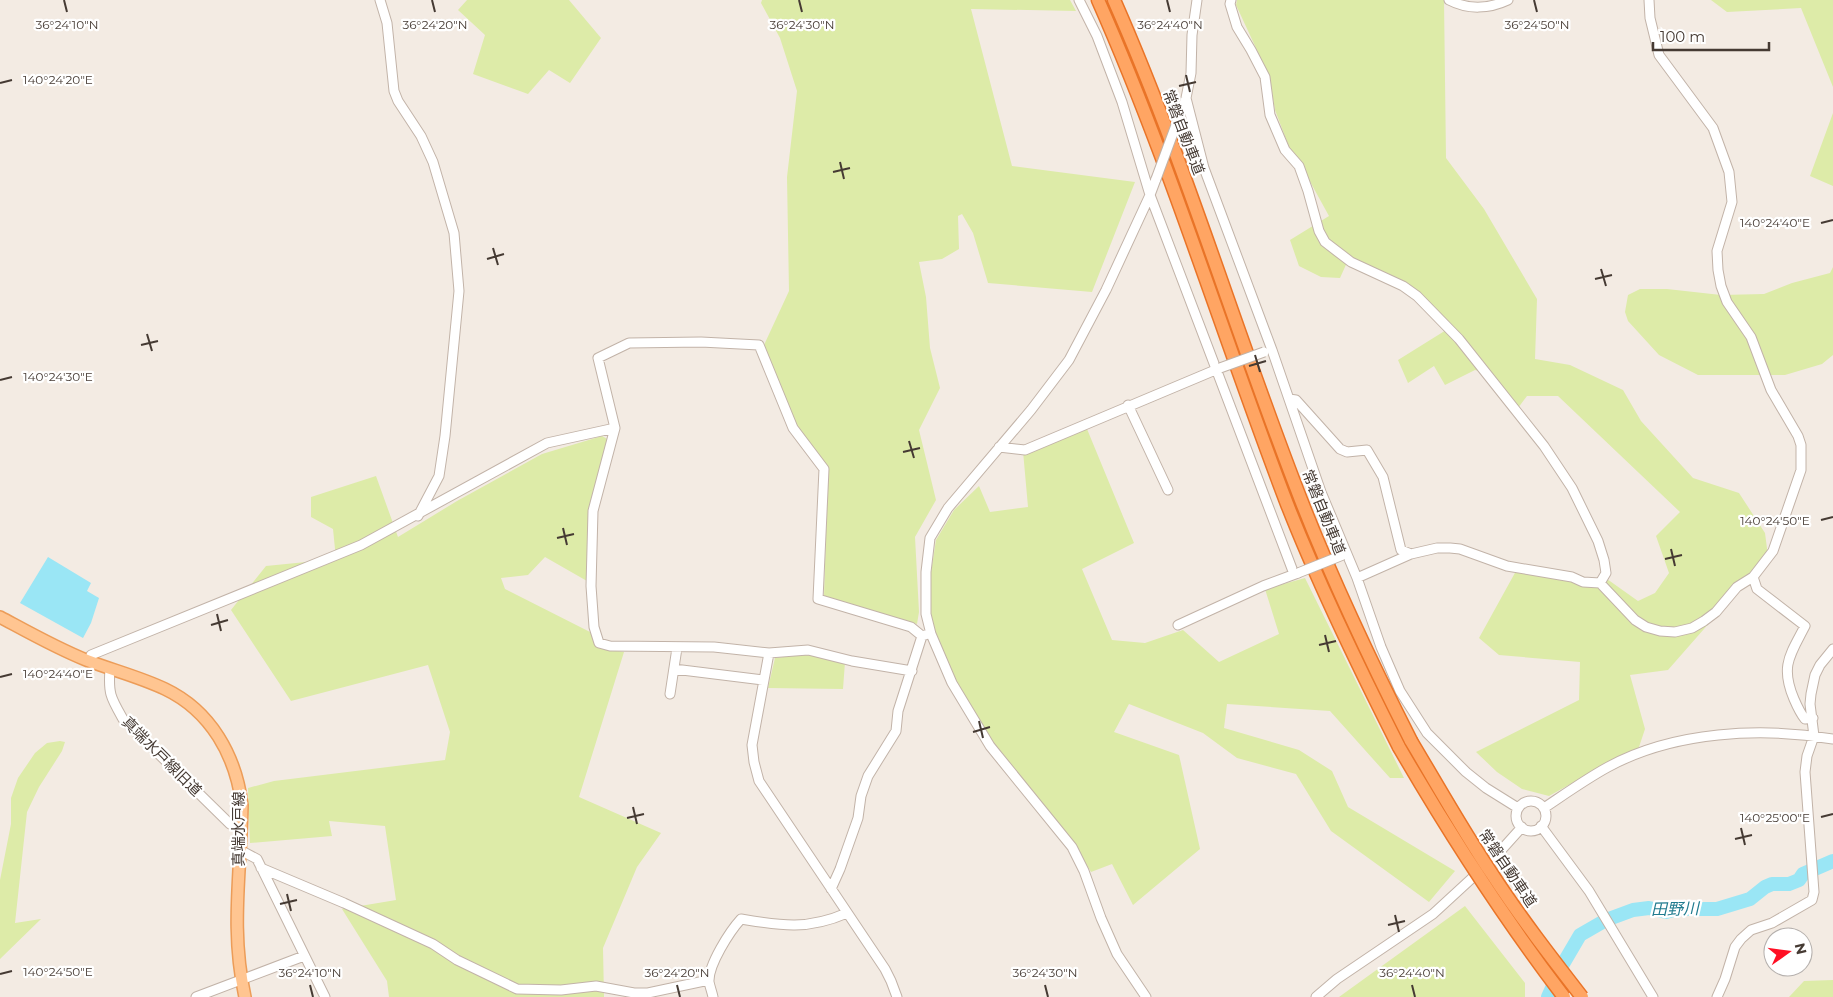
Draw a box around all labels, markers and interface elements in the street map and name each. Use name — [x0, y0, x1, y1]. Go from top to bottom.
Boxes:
text: 36°24'10"N — [36, 17, 98, 32]
text: 36°24'20"N — [402, 17, 468, 32]
text: 36°24'30"N — [769, 17, 835, 32]
text: 36°24'40"N — [1137, 17, 1203, 32]
text: 36°24'50"N — [1505, 17, 1569, 32]
scale bar — [1653, 20, 1769, 52]
text: 100 m — [1660, 27, 1705, 46]
text: 140°24'20"E — [23, 72, 93, 87]
street label: 常磐自動車道 — [1159, 87, 1209, 177]
text: 140°24'40"E — [1740, 215, 1810, 230]
text: 140°24'30"E — [23, 369, 93, 384]
street label: 常磐自動車道 — [1298, 467, 1350, 557]
text: 140°24'50"E — [1740, 513, 1810, 528]
text: 140°24'40"E — [23, 666, 93, 681]
street label: 真端水戸線旧道 — [118, 712, 206, 800]
street label: 真端水戸線 — [229, 791, 248, 867]
text: 140°25'00"E — [1740, 810, 1810, 825]
street label: 常磐自動車道 — [1475, 825, 1541, 911]
water label: 田野川 — [1651, 899, 1701, 919]
north arrow — [1763, 927, 1813, 977]
text: N — [1791, 941, 1811, 957]
text: 140°24'50"E — [23, 964, 93, 979]
text: 36°24'10"N — [279, 965, 341, 980]
text: 36°24'20"N — [644, 965, 710, 980]
text: 36°24'30"N — [1012, 965, 1078, 980]
text: 36°24'40"N — [1379, 965, 1445, 980]

